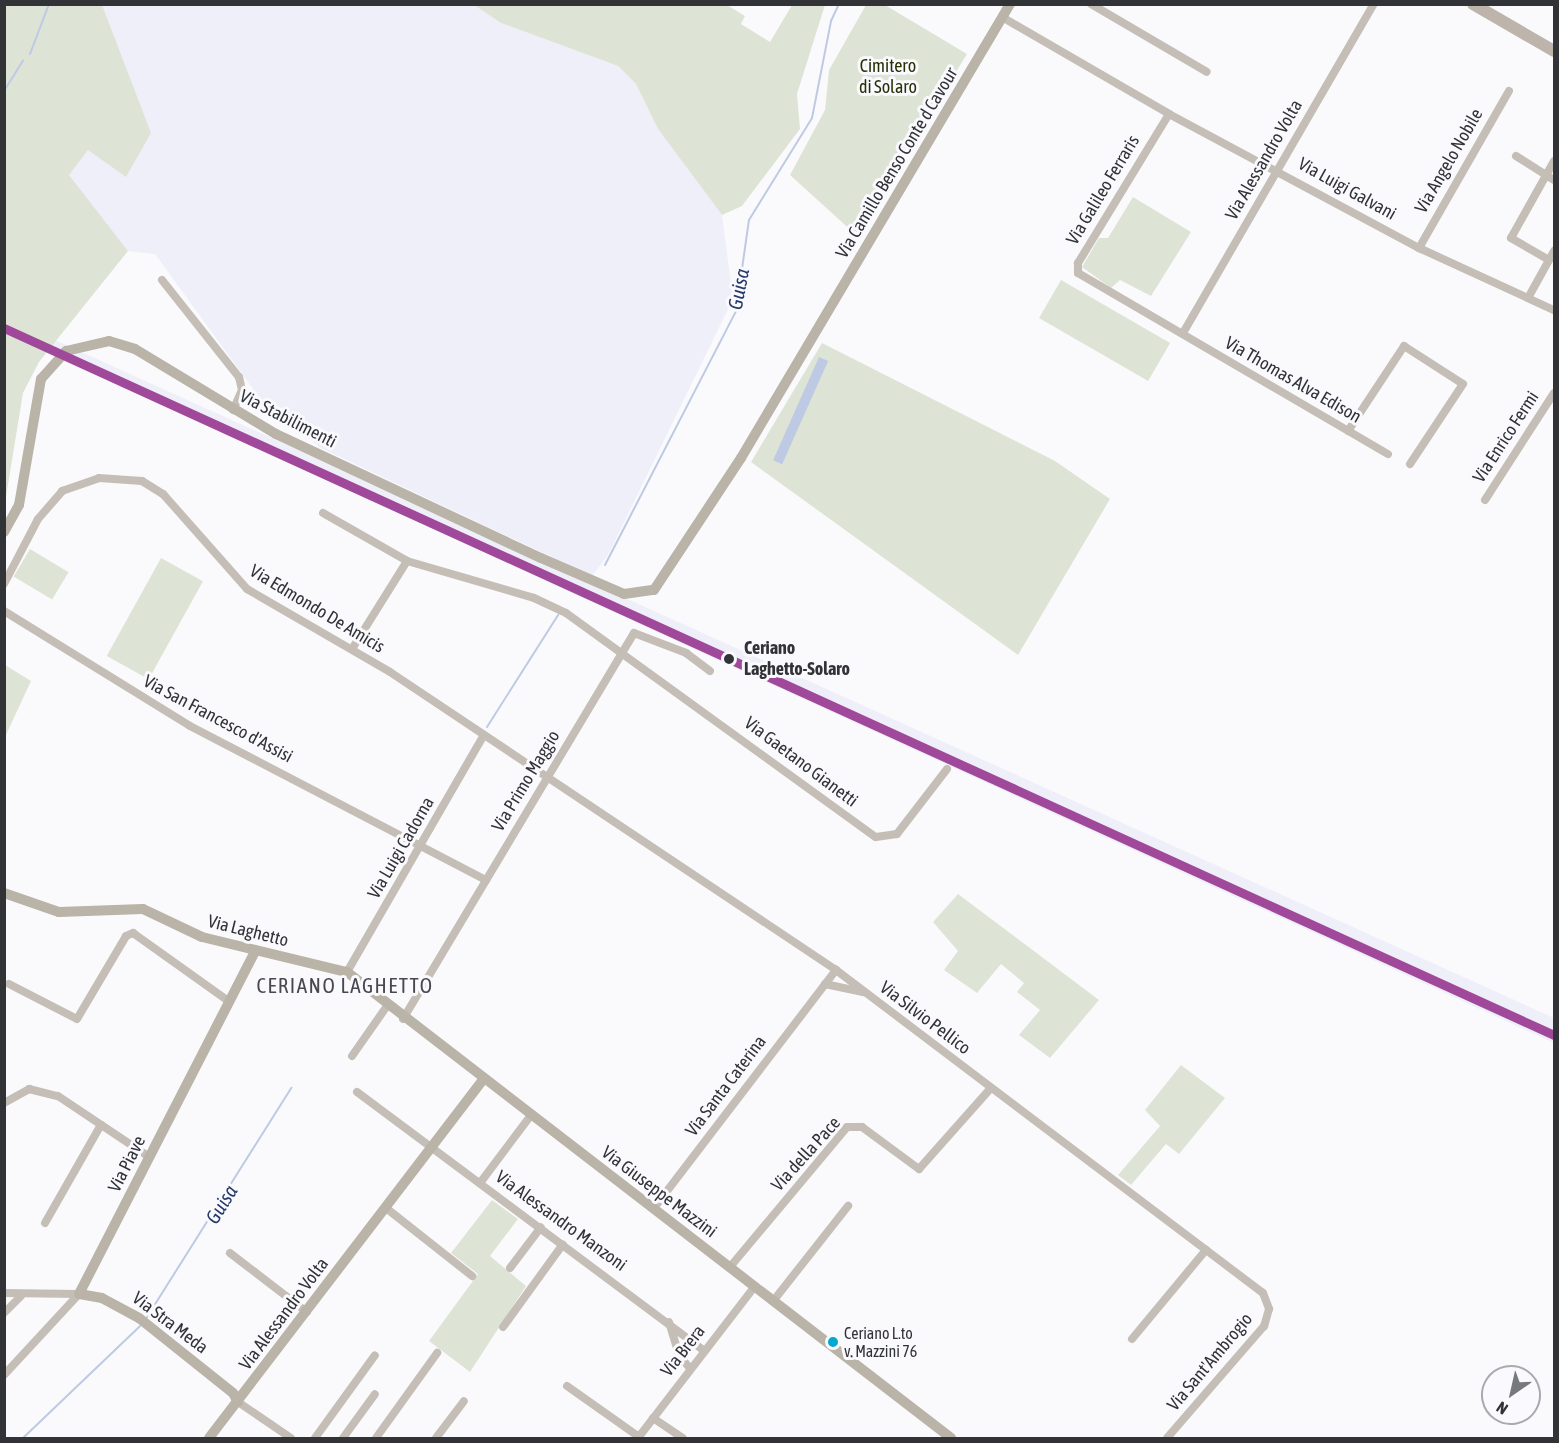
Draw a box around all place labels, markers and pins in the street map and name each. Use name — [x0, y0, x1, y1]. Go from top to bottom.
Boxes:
place label: Ceriano Laghetto-Solaro — [744, 638, 850, 680]
marker: Ceriano Laghetto-Solaro — [719, 649, 739, 669]
place label: Ceriano L.to v. Mazzini 76 — [844, 1323, 917, 1361]
marker: Ceriano L.to v. Mazzini 76 — [827, 1336, 839, 1348]

